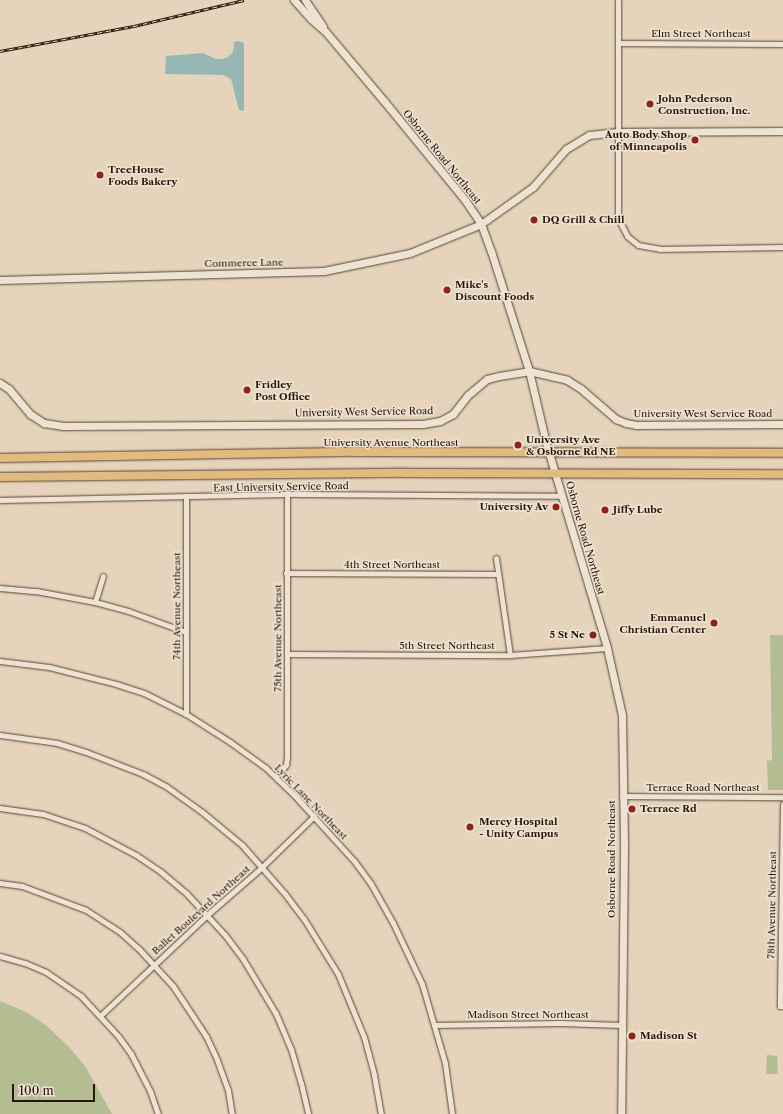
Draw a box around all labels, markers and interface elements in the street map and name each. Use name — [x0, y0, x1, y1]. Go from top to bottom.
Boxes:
street label: Elm Street Northeast — [651, 28, 751, 40]
place label: John Pederson Construction, Inc. — [658, 92, 750, 116]
marker: John Pederson Construction, Inc. — [645, 99, 655, 109]
street label: Osborne Road Northeast — [400, 107, 484, 207]
place label: Auto Body Shop of Minneapolis — [605, 128, 687, 152]
marker: Auto Body Shop of Minneapolis — [690, 135, 700, 145]
place label: TreeHouse Foods Bakery — [108, 163, 177, 186]
marker: TreeHouse Foods Bakery — [95, 170, 105, 180]
place label: DQ Grill & Chill — [542, 214, 624, 226]
marker: DQ Grill & Chill — [529, 215, 539, 225]
street label: Commerce Lane — [204, 256, 284, 270]
place label: Mike's Discount Foods — [455, 278, 534, 302]
marker: Mike's Discount Foods — [442, 285, 452, 295]
place label: Fridley Post Office — [255, 378, 310, 402]
marker: Fridley Post Office — [242, 385, 252, 395]
street label: University West Service Road — [294, 405, 434, 419]
street label: University West Service Road — [633, 408, 773, 420]
place label: University Ave & Osborne Rd NE — [526, 433, 616, 456]
street label: University Avenue Northeast — [323, 437, 459, 449]
marker: University Ave & Osborne Rd NE — [513, 440, 523, 450]
street label: East University Service Road — [213, 480, 349, 494]
street label: Osborne Road Northeast — [563, 480, 607, 596]
place label: University Av — [479, 501, 548, 513]
marker: University Av — [551, 502, 561, 512]
place label: Jiffy Lube — [613, 504, 663, 516]
marker: Jiffy Lube — [600, 505, 610, 515]
street label: 74th Avenue Northeast — [171, 552, 183, 660]
street label: 4th Street Northeast — [344, 559, 440, 571]
street label: 75th Avenue Northeast — [272, 584, 284, 692]
place label: Emmanuel Christian Center — [620, 611, 706, 634]
marker: Emmanuel Christian Center — [709, 618, 719, 628]
place label: 5 St Ne — [550, 629, 585, 641]
marker: 5 St Ne — [588, 630, 598, 640]
street label: 5th Street Northeast — [399, 640, 495, 652]
street label: Lyric Lane Northeast — [272, 762, 350, 842]
street label: Terrace Road Northeast — [646, 782, 760, 794]
street label: Osborne Road Northeast — [606, 800, 618, 918]
place label: Terrace Rd — [640, 803, 697, 815]
marker: Terrace Rd — [627, 804, 637, 814]
place label: Mercy Hospital - Unity Campus — [479, 815, 559, 838]
marker: Mercy Hospital - Unity Campus — [464, 821, 476, 833]
street label: 78th Avenue Northeast — [765, 851, 779, 959]
street label: Ballet Boulevard Northeast — [150, 863, 252, 957]
street label: Madison Street Northeast — [467, 1009, 589, 1021]
place label: Madison St — [640, 1030, 697, 1042]
marker: Madison St — [627, 1031, 637, 1041]
scale bar — [14, 1076, 97, 1102]
text: 100 m — [19, 1083, 54, 1098]

